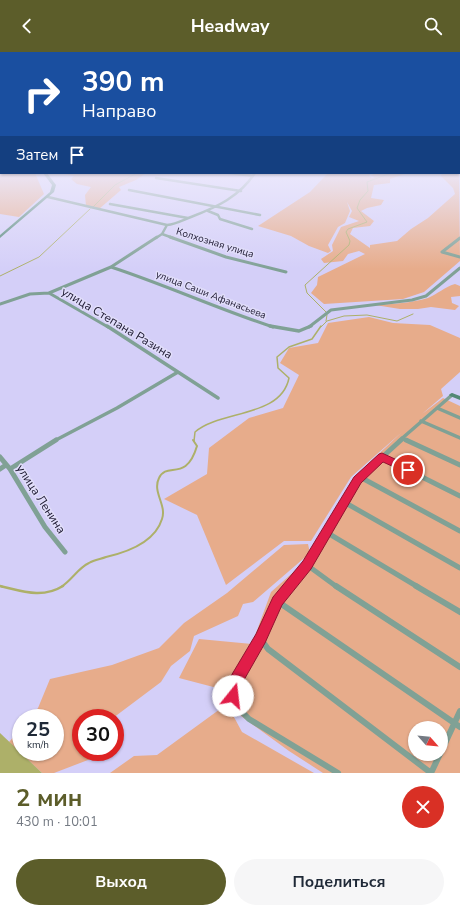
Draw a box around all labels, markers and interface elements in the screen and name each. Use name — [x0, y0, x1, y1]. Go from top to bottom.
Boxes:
text: Headway — [191, 14, 269, 38]
icon: back — [16, 15, 38, 37]
icon: search — [422, 15, 444, 37]
text: 390 m — [82, 63, 165, 101]
icon: right — [16, 68, 68, 120]
text: Направо — [82, 99, 156, 123]
icon: arrive — [66, 144, 88, 166]
text: Затем — [16, 145, 58, 165]
street label: Колхозная улица — [174, 225, 256, 261]
street label: улица Саши Афанасьева — [154, 267, 268, 323]
street label: улица Степана Разина — [58, 283, 176, 363]
pin — [391, 453, 425, 487]
icon: arrive — [397, 459, 419, 481]
street label: улица Ленина — [13, 461, 69, 537]
position arrow — [212, 675, 254, 717]
speed limit sign: 30 — [72, 709, 124, 761]
text: 25 — [26, 716, 50, 743]
north arrow — [408, 721, 448, 761]
map controls — [408, 721, 448, 761]
text: km/h — [27, 738, 49, 752]
text: 2 мин — [16, 782, 82, 814]
button: close — [402, 786, 444, 828]
text: 430 m · 10:01 — [16, 813, 98, 831]
button: Выход — [16, 859, 226, 905]
button: Поделиться — [234, 859, 444, 905]

